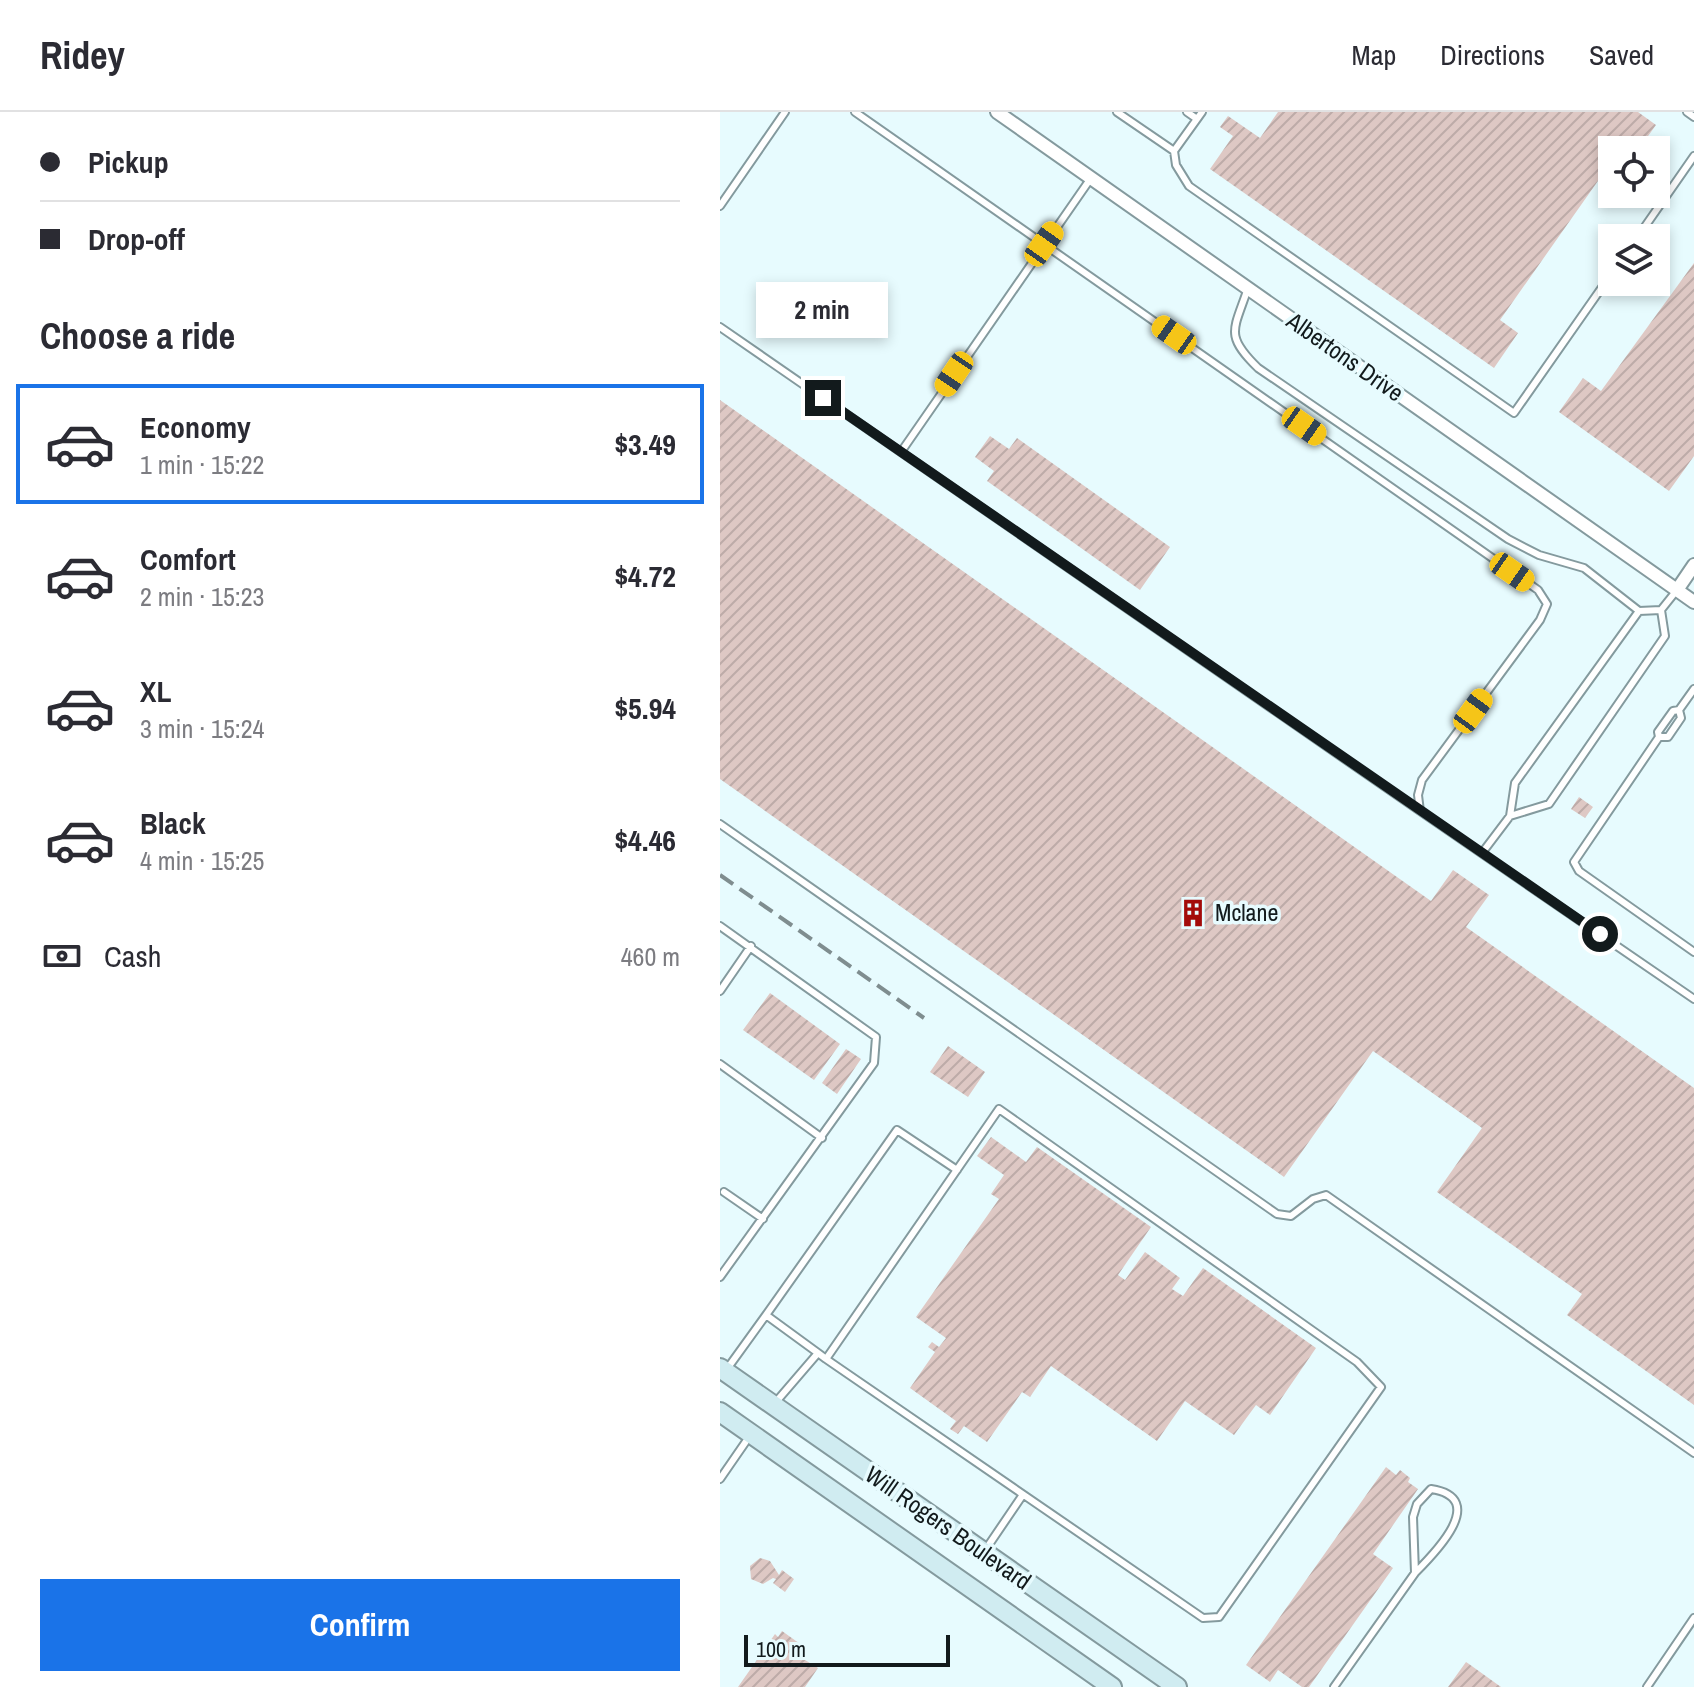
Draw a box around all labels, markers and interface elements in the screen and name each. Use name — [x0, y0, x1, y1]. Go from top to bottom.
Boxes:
text: Ridey — [40, 30, 125, 81]
text: Map — [1352, 36, 1396, 74]
text: Directions — [1440, 36, 1545, 74]
text: Saved — [1589, 36, 1654, 74]
map controls — [1598, 136, 1670, 296]
button: locate — [1598, 136, 1670, 208]
text: Pickup — [88, 142, 169, 182]
car — [1020, 217, 1068, 271]
text: Drop-off — [88, 219, 185, 259]
button: layers — [1598, 224, 1670, 296]
callout: 2 min — [757, 282, 889, 338]
text: 2 min — [794, 292, 850, 327]
street label: Albertons Drive — [1280, 304, 1410, 408]
car — [1147, 311, 1201, 359]
text: Choose a ride — [40, 312, 235, 360]
car — [931, 347, 977, 401]
route end — [805, 380, 841, 416]
car — [1277, 402, 1331, 450]
text: Economy — [140, 407, 251, 447]
icon: car — [44, 408, 116, 480]
text: $3.49 — [614, 424, 676, 464]
text: 1 min · 15:22 — [140, 447, 264, 482]
text: Comfort — [140, 539, 236, 579]
icon: car — [44, 540, 116, 612]
car — [1485, 548, 1539, 596]
text: $4.72 — [614, 556, 676, 596]
text: 2 min · 15:23 — [140, 579, 264, 614]
text: XL — [140, 671, 171, 711]
icon: car — [44, 672, 116, 744]
car — [1449, 685, 1497, 737]
text: $5.94 — [614, 688, 676, 728]
text: 3 min · 15:24 — [140, 711, 264, 746]
text: Black — [140, 803, 206, 843]
icon: car — [44, 804, 116, 876]
text: $4.46 — [614, 820, 676, 860]
text: 4 min · 15:25 — [140, 843, 264, 878]
place label: Mclane — [1215, 896, 1278, 928]
building icon: Mclane — [1178, 898, 1208, 928]
route start — [1582, 916, 1618, 952]
icon: cash — [40, 934, 84, 978]
text: Cash — [104, 936, 161, 976]
text: 460 m — [621, 939, 680, 974]
street label: Will Rogers Boulevard — [859, 1458, 1038, 1596]
button: Confirm — [40, 1579, 680, 1671]
scale bar — [744, 1631, 950, 1667]
text: 100 m — [756, 1634, 806, 1664]

